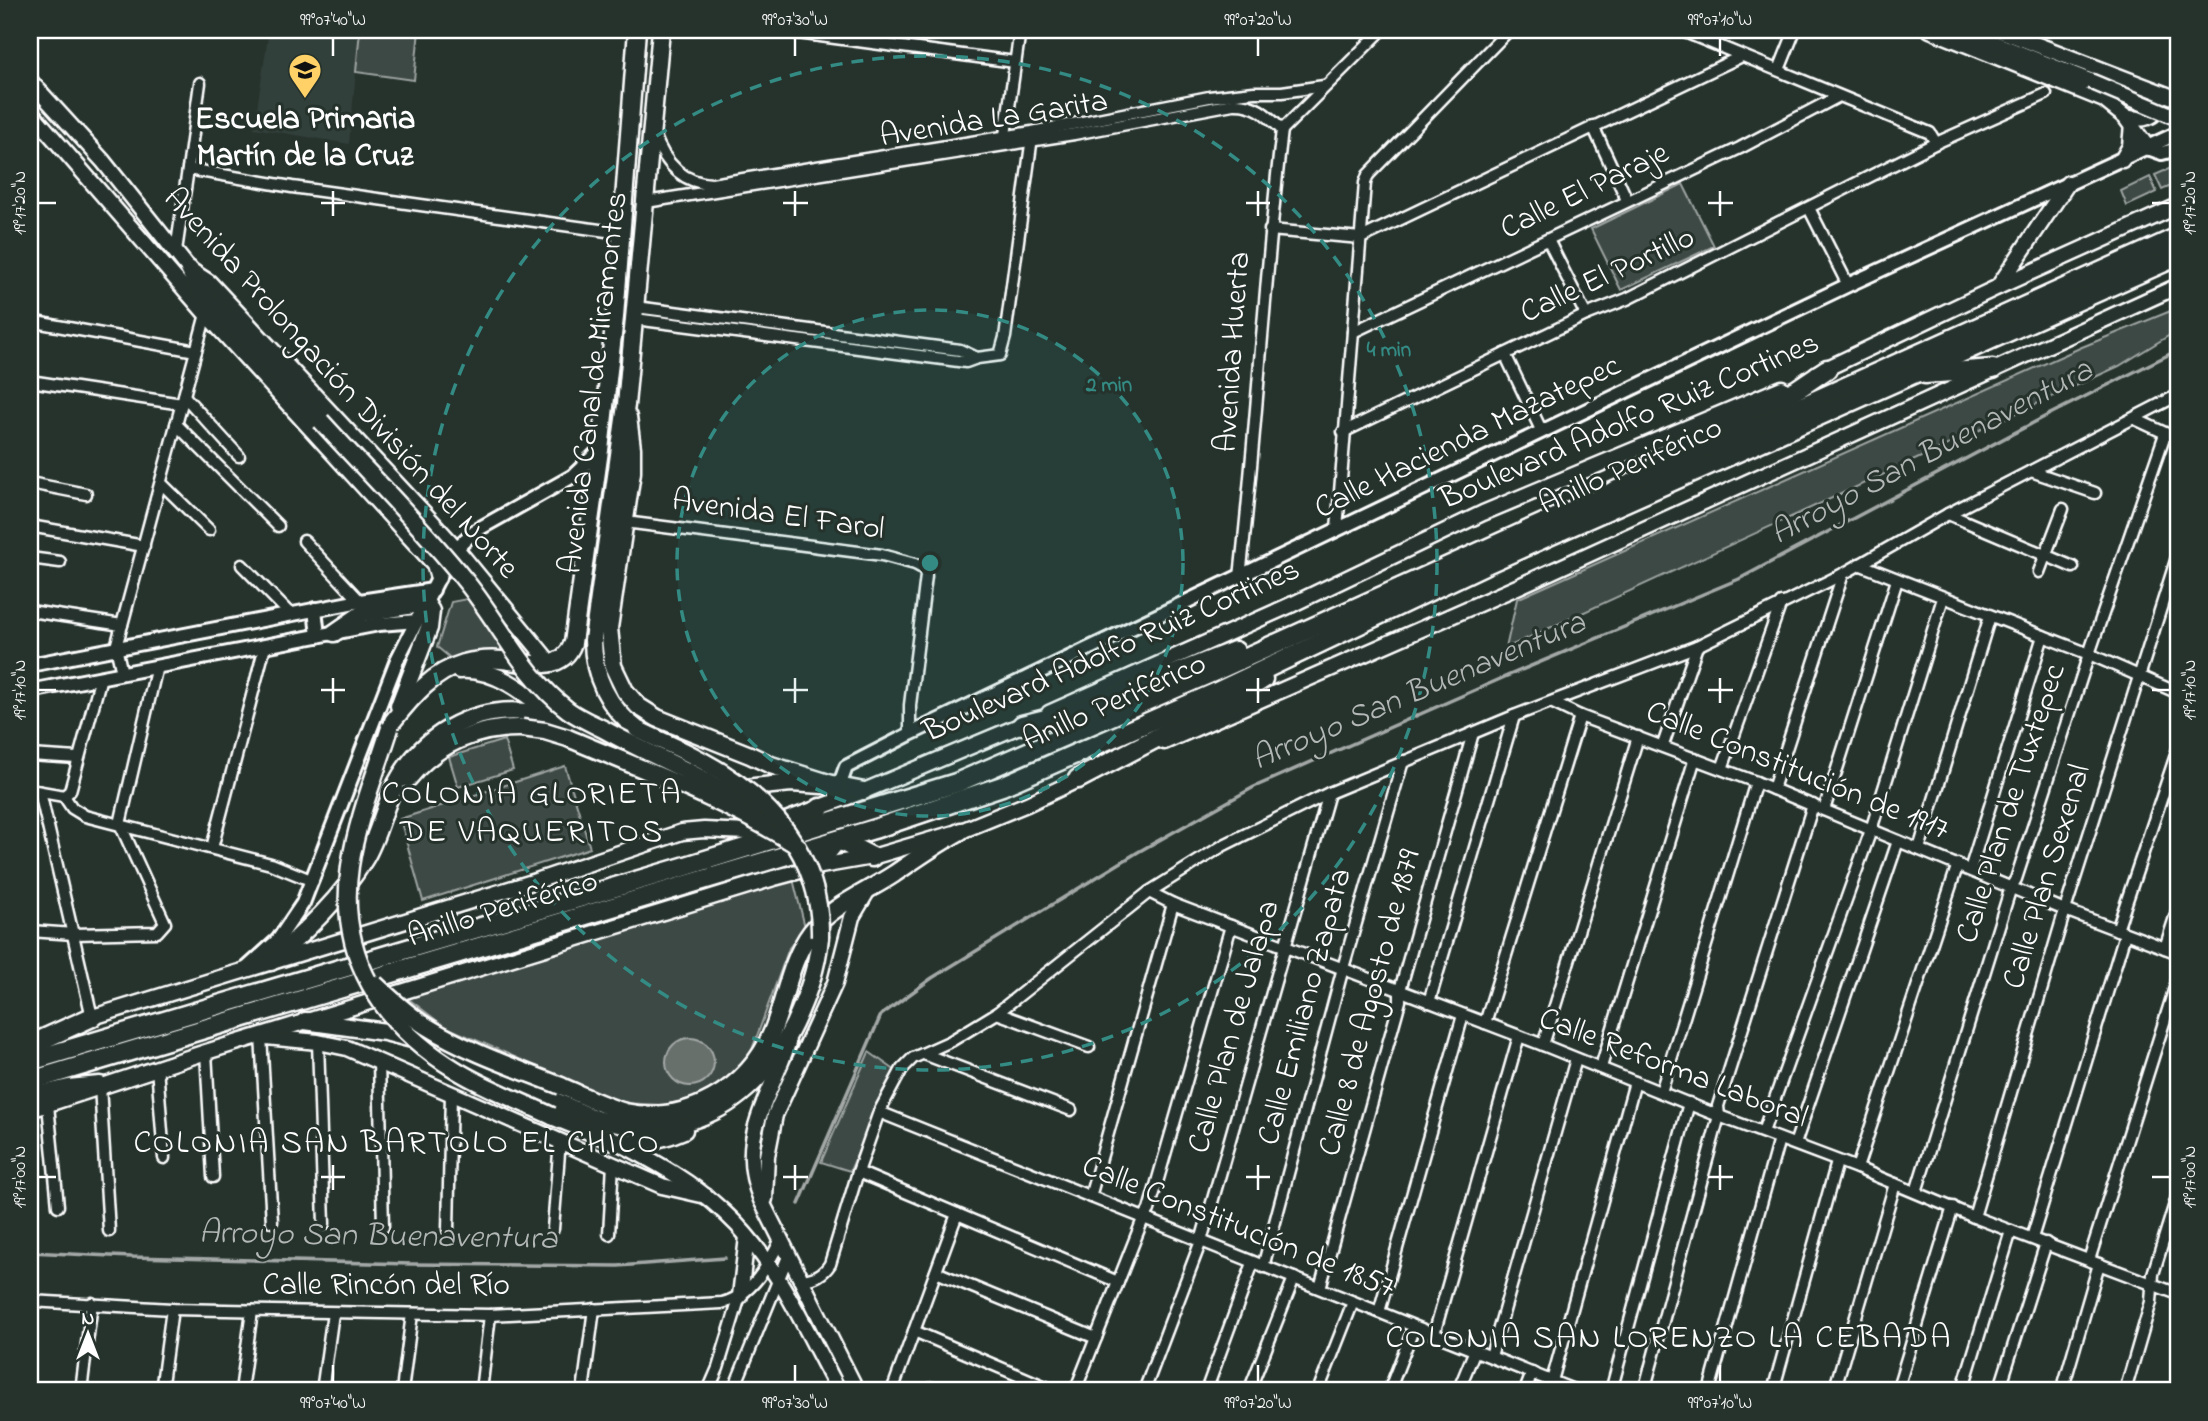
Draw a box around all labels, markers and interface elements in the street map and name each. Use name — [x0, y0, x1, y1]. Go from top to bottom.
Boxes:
text: 99°07'40"W — [300, 8, 366, 34]
text: 99°07'30"W — [762, 8, 828, 34]
text: 99°07'20"W — [1224, 8, 1292, 34]
text: 99°07'10"W — [1688, 8, 1752, 34]
school or university icon: Escuela Primaria Martín de la Cruz — [286, 51, 324, 100]
street label: Avenida La Garita — [877, 79, 1111, 161]
place label: Escuela Primaria Martín de la Cruz — [195, 97, 415, 181]
street label: Calle El Paraje — [1493, 131, 1678, 253]
text: 19°17'20"N — [8, 171, 34, 235]
text: 19°17'20"N — [2178, 171, 2204, 235]
street label: Avenida Prolongación División del Norte — [151, 178, 530, 591]
street label: Avenida Canal de Miramontes — [548, 189, 642, 577]
street label: Calle El Portillo — [1513, 215, 1703, 337]
street label: Avenida Huerta — [1204, 250, 1264, 454]
street label: Boulevard Adolfo Ruiz Cortines — [1432, 321, 1827, 524]
text: 4 min — [1367, 336, 1411, 366]
street label: Calle Hacienda Mazatepec — [1307, 343, 1630, 533]
water label: Arroyo San Buenaventura — [1762, 347, 2103, 558]
text: 2 min — [1085, 371, 1132, 401]
street label: Anillo Periférico — [1531, 405, 1731, 529]
street label: Avenida El Farol — [669, 478, 887, 554]
street label: Boulevard Adolfo Ruiz Cortines — [915, 548, 1308, 757]
centre of rings — [918, 551, 942, 575]
water label: Arroyo San Buenaventura — [1244, 599, 1595, 784]
street label: Anillo Periférico — [1015, 641, 1215, 765]
street label: Calle Plan de Tuxtepec — [1945, 657, 2080, 950]
text: 19°17'10"N — [8, 660, 34, 720]
text: 19°17'10"N — [2178, 660, 2204, 720]
street label: Calle Constitución de 1917 — [1638, 690, 1956, 854]
street label: Calle Plan Sexenal — [1991, 759, 2105, 995]
district label: COLONIA GLORIETA DE VAQUERITOS — [381, 771, 683, 857]
street label: Calle 8 de Agosto de 1879 — [1307, 844, 1435, 1162]
street label: Anillo Periférico — [402, 859, 604, 961]
street label: Calle Emiliano Zapata — [1246, 863, 1366, 1151]
street label: Calle Plan de Jalapa — [1176, 895, 1294, 1159]
street label: Calle Reforma Laboral — [1532, 996, 1814, 1142]
district label: COLONIA SAN BARTOLO EL CHICO — [133, 1120, 661, 1168]
street label: Calle Constitución de 1857 — [1074, 1144, 1402, 1312]
text: 19°17'00"N — [8, 1146, 34, 1208]
text: 19°17'00"N — [2178, 1146, 2204, 1208]
water label: Arroyo San Buenaventura — [198, 1210, 559, 1264]
street label: Calle Rincón del Río — [262, 1263, 510, 1310]
north arrow — [52, 1298, 122, 1368]
text: N — [82, 1306, 95, 1333]
district label: COLONIA SAN LORENZO LA CEBADA — [1385, 1315, 1953, 1363]
text: 99°07'40"W — [300, 1391, 366, 1417]
text: 99°07'30"W — [762, 1391, 828, 1417]
text: 99°07'20"W — [1224, 1391, 1292, 1417]
text: 99°07'10"W — [1688, 1391, 1752, 1417]

